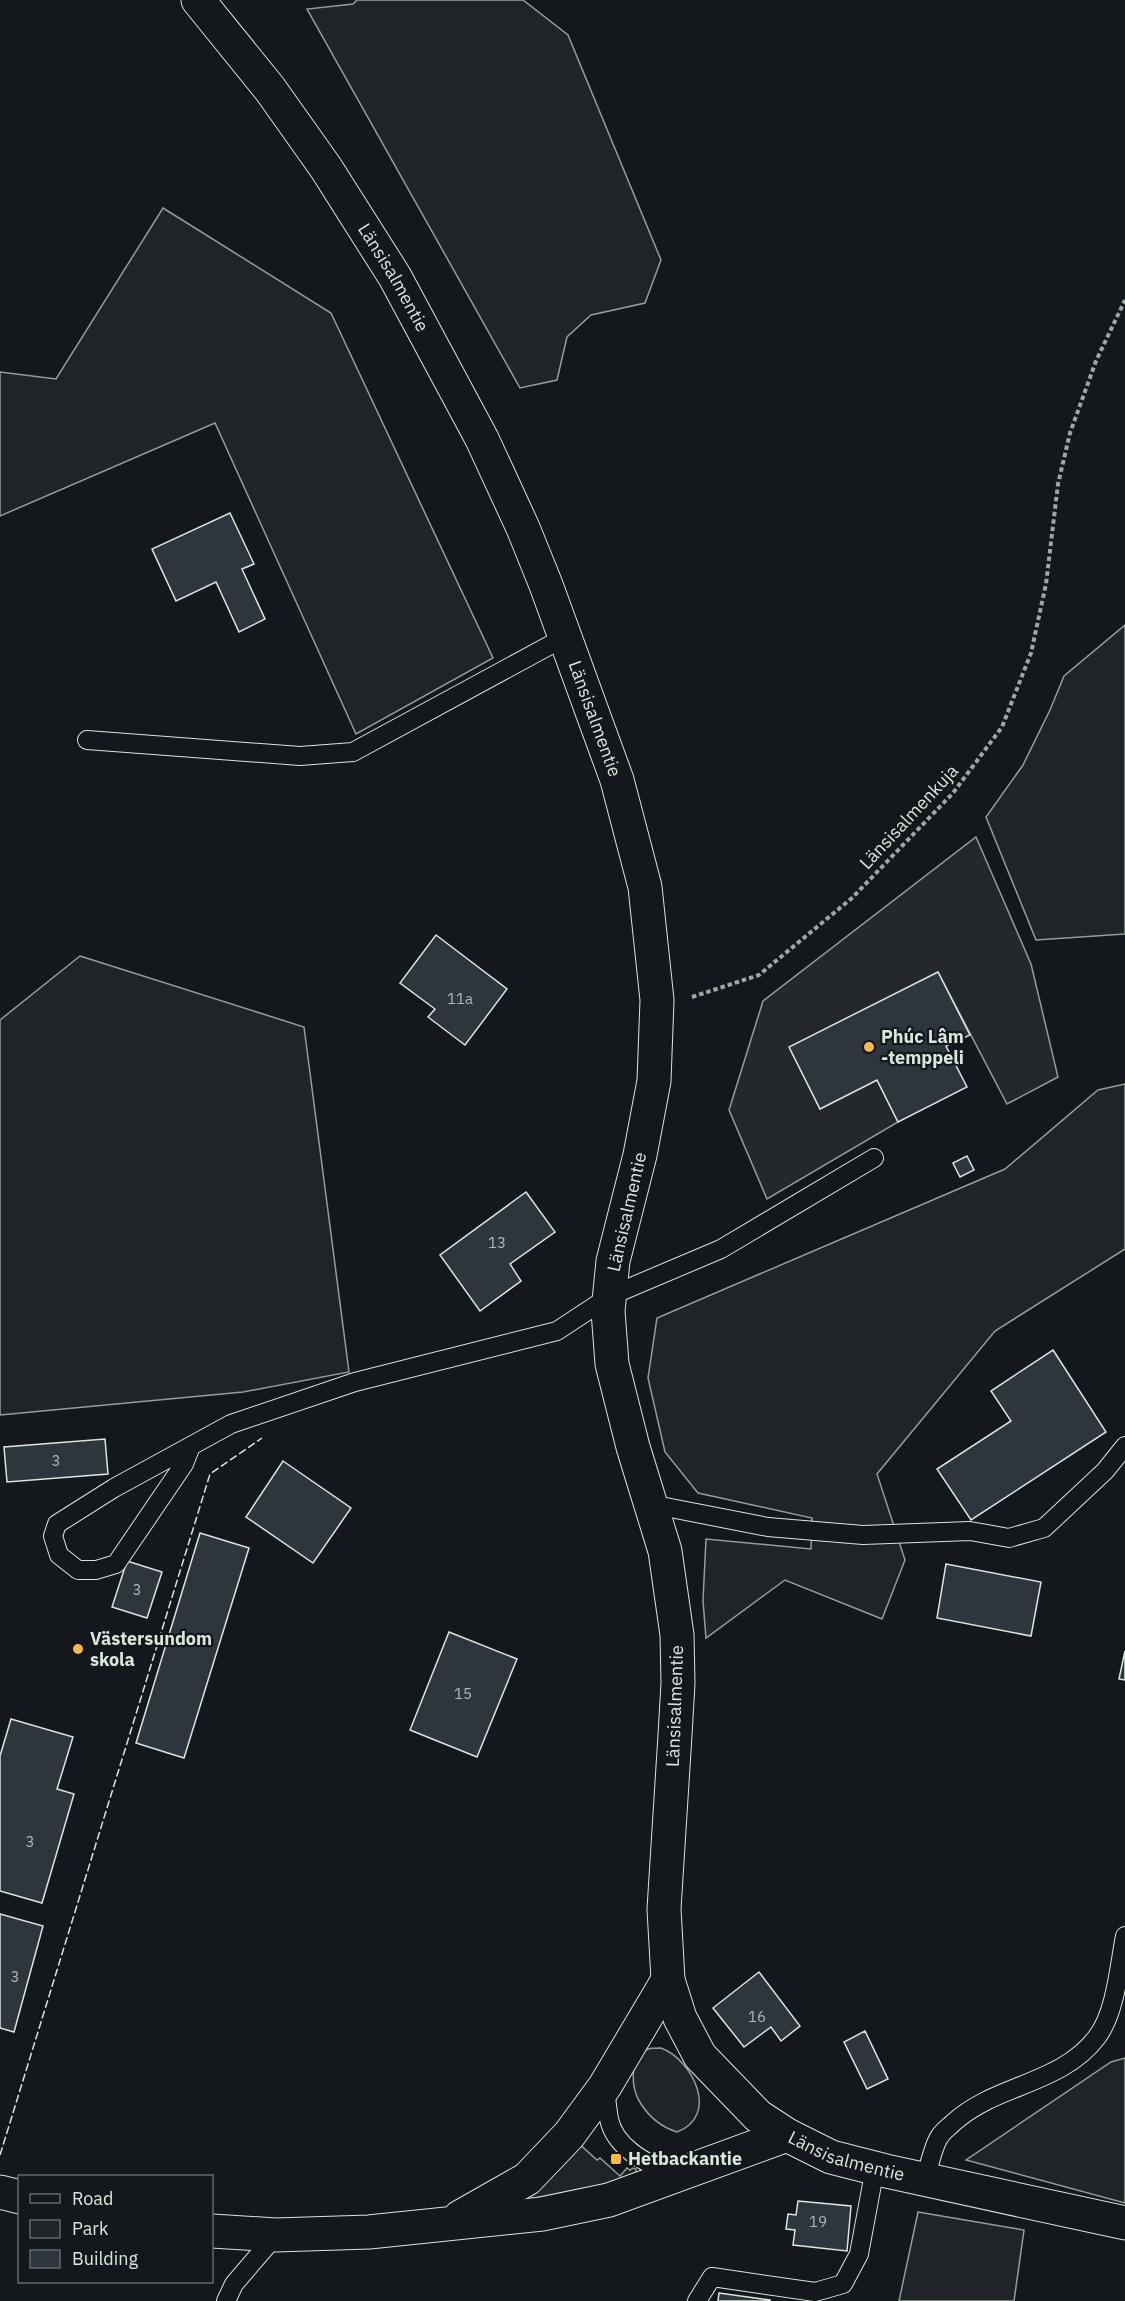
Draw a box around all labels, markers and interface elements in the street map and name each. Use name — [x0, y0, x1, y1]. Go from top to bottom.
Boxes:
street label: Länsisalmentie — [353, 219, 434, 336]
street label: Länsisalmentie — [563, 657, 627, 780]
street label: Länsisalmenkuja — [854, 759, 963, 874]
house number: 11a — [447, 989, 473, 1008]
place label: Phúc Lâm -temppeli — [881, 1025, 964, 1069]
marker: Phúc Lâm -temppeli — [862, 1040, 876, 1054]
street label: Länsisalmentie — [602, 1150, 651, 1274]
house number: 13 — [488, 1233, 506, 1252]
house number: 3 — [51, 1451, 61, 1470]
house number: 3 — [132, 1580, 142, 1599]
place label: Västersundom skola — [90, 1627, 212, 1671]
marker: Västersundom skola — [71, 1642, 85, 1656]
street label: Länsisalmentie — [661, 1645, 688, 1767]
house number: 15 — [454, 1684, 472, 1703]
house number: 3 — [25, 1832, 35, 1851]
house number: 3 — [10, 1967, 20, 1986]
house number: 16 — [748, 2007, 766, 2026]
street label: Länsisalmentie — [784, 2125, 907, 2186]
place label: Hetbackantie — [628, 2147, 742, 2170]
marker: Hetbackantie — [609, 2152, 623, 2166]
legend — [18, 2175, 213, 2283]
text: Road — [72, 2187, 113, 2210]
house number: 19 — [809, 2212, 827, 2231]
text: Park — [72, 2217, 109, 2240]
text: Building — [72, 2247, 139, 2270]

